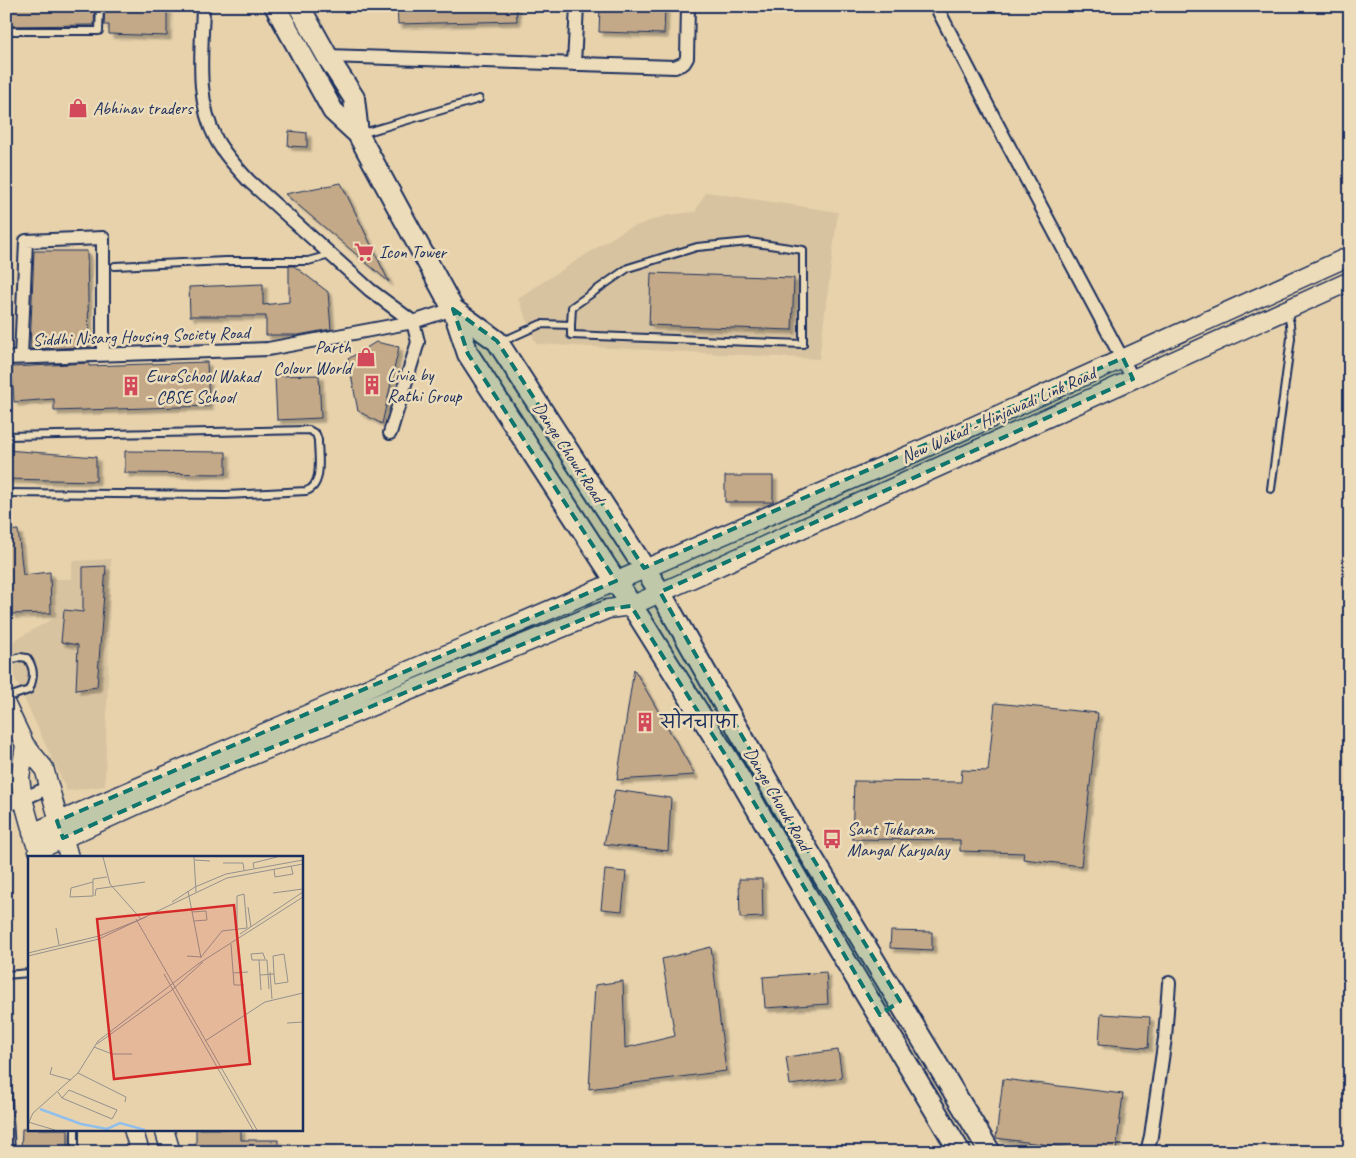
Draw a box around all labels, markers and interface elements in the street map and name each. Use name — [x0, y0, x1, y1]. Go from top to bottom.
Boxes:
shop icon: Abhinav traders — [67, 97, 89, 119]
place label: Abhinav traders — [93, 97, 194, 119]
supermarket icon: Icon Tower — [353, 241, 375, 263]
place label: Icon Tower — [379, 241, 449, 263]
street label: Siddhi Nisarg Housing Society Road — [32, 321, 253, 351]
place label: Parth Colour World — [273, 336, 354, 379]
shop icon: Parth Colour World — [355, 346, 377, 368]
street label: New Wakad - Hinjawadi Link Road — [897, 361, 1101, 468]
place label: Livia by Rathi Group — [387, 364, 463, 407]
place label: EuroSchool Wakad - CBSE School — [146, 365, 262, 408]
building icon: Livia by Rathi Group — [361, 374, 383, 396]
building icon: EuroSchool Wakad - CBSE School — [120, 375, 142, 397]
street label: Dange Chowk Road — [528, 397, 611, 509]
place label: सोनचाफा — [659, 708, 739, 733]
building icon: सोनचाफा — [634, 711, 656, 733]
street label: Dange Chowk Road — [740, 743, 818, 857]
place label: Sant Tukaram Mangal Karyalay — [847, 818, 951, 861]
bus stop icon: Sant Tukaram Mangal Karyalay — [821, 828, 843, 850]
inset map — [28, 856, 302, 1130]

